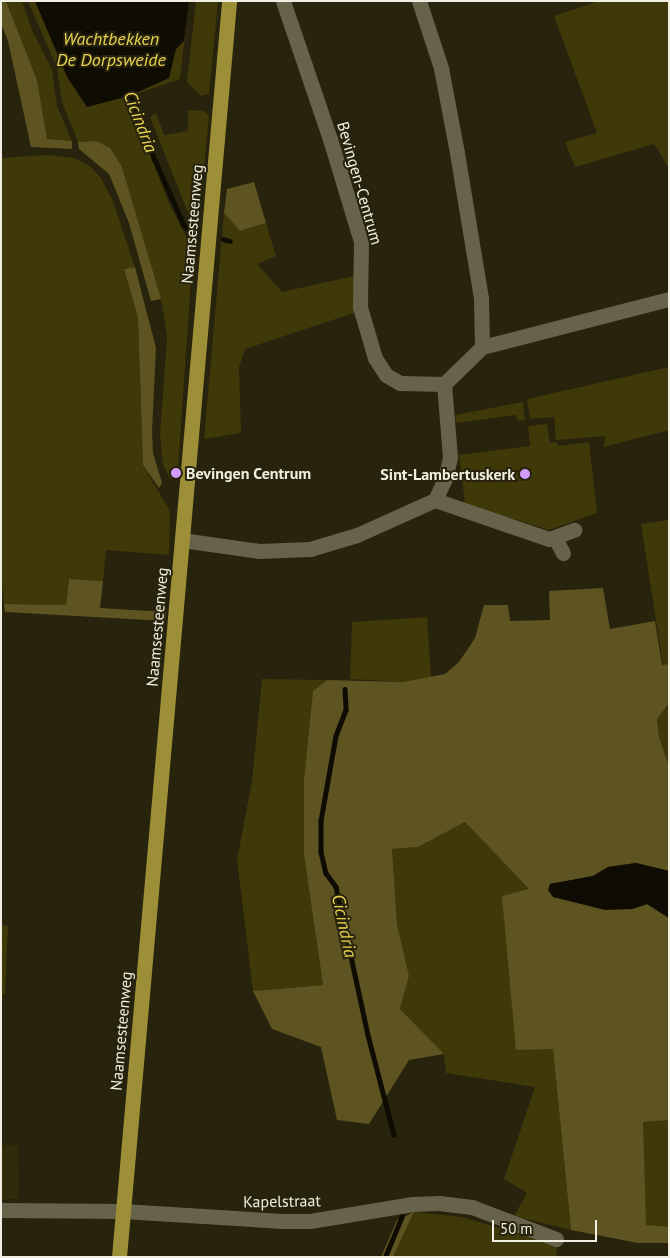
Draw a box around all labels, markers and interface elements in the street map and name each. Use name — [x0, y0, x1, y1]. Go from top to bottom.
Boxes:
water label: Wachtbekken De Dorpsweide — [56, 29, 166, 72]
water label: Cicindria — [118, 88, 162, 156]
street label: Bevingen-Centrum — [333, 119, 387, 247]
street label: Naamsesteenweg — [177, 164, 207, 284]
place label: Bevingen Centrum — [186, 463, 311, 483]
place label: Sint-Lambertuskerk — [380, 464, 515, 484]
marker: Bevingen Centrum — [170, 467, 182, 479]
marker: Sint-Lambertuskerk — [519, 468, 531, 480]
street label: Naamsesteenweg — [142, 567, 172, 687]
water label: Cicindria — [327, 892, 361, 960]
street label: Naamsesteenweg — [106, 971, 136, 1091]
street label: Kapelstraat — [243, 1191, 321, 1211]
scale bar — [495, 1210, 600, 1242]
text: 50 m — [500, 1219, 533, 1238]

